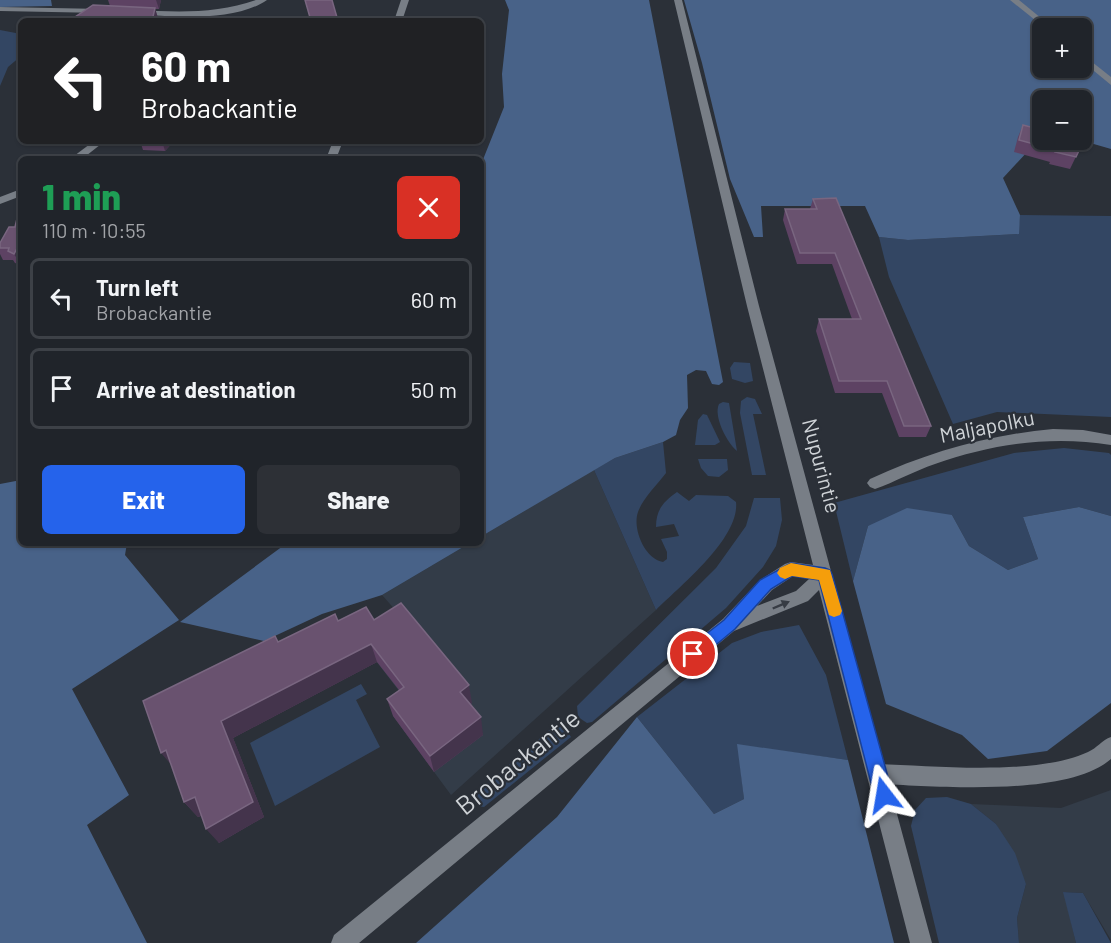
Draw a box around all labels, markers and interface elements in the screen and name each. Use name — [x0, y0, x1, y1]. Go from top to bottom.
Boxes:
map controls — [1032, 18, 1092, 150]
button: + — [1032, 18, 1092, 78]
text: 60 m — [141, 40, 231, 90]
icon: left — [42, 42, 120, 120]
button: − — [1032, 90, 1092, 150]
text: Brobackantie — [141, 91, 298, 123]
text: 1 min — [42, 174, 121, 217]
button: close — [397, 176, 460, 239]
text: 110 m · 10:55 — [42, 218, 146, 242]
text: Turn left — [96, 274, 179, 300]
icon: left — [45, 282, 78, 315]
text: 60 m — [411, 286, 457, 312]
text: Brobackantie — [96, 300, 212, 324]
icon: arrive — [45, 372, 78, 405]
text: Arrive at destination — [96, 376, 295, 402]
text: 50 m — [411, 376, 457, 402]
street label: Maljapolku — [937, 404, 1036, 447]
street label: Nupurintie — [798, 416, 847, 516]
button: Exit — [42, 465, 245, 534]
button: Share — [257, 465, 460, 534]
one-way arrow — [772, 600, 790, 610]
pin — [667, 628, 718, 679]
icon: arrive — [676, 637, 709, 670]
street label: Brobackantie — [449, 701, 585, 820]
position arrow — [852, 763, 916, 827]

